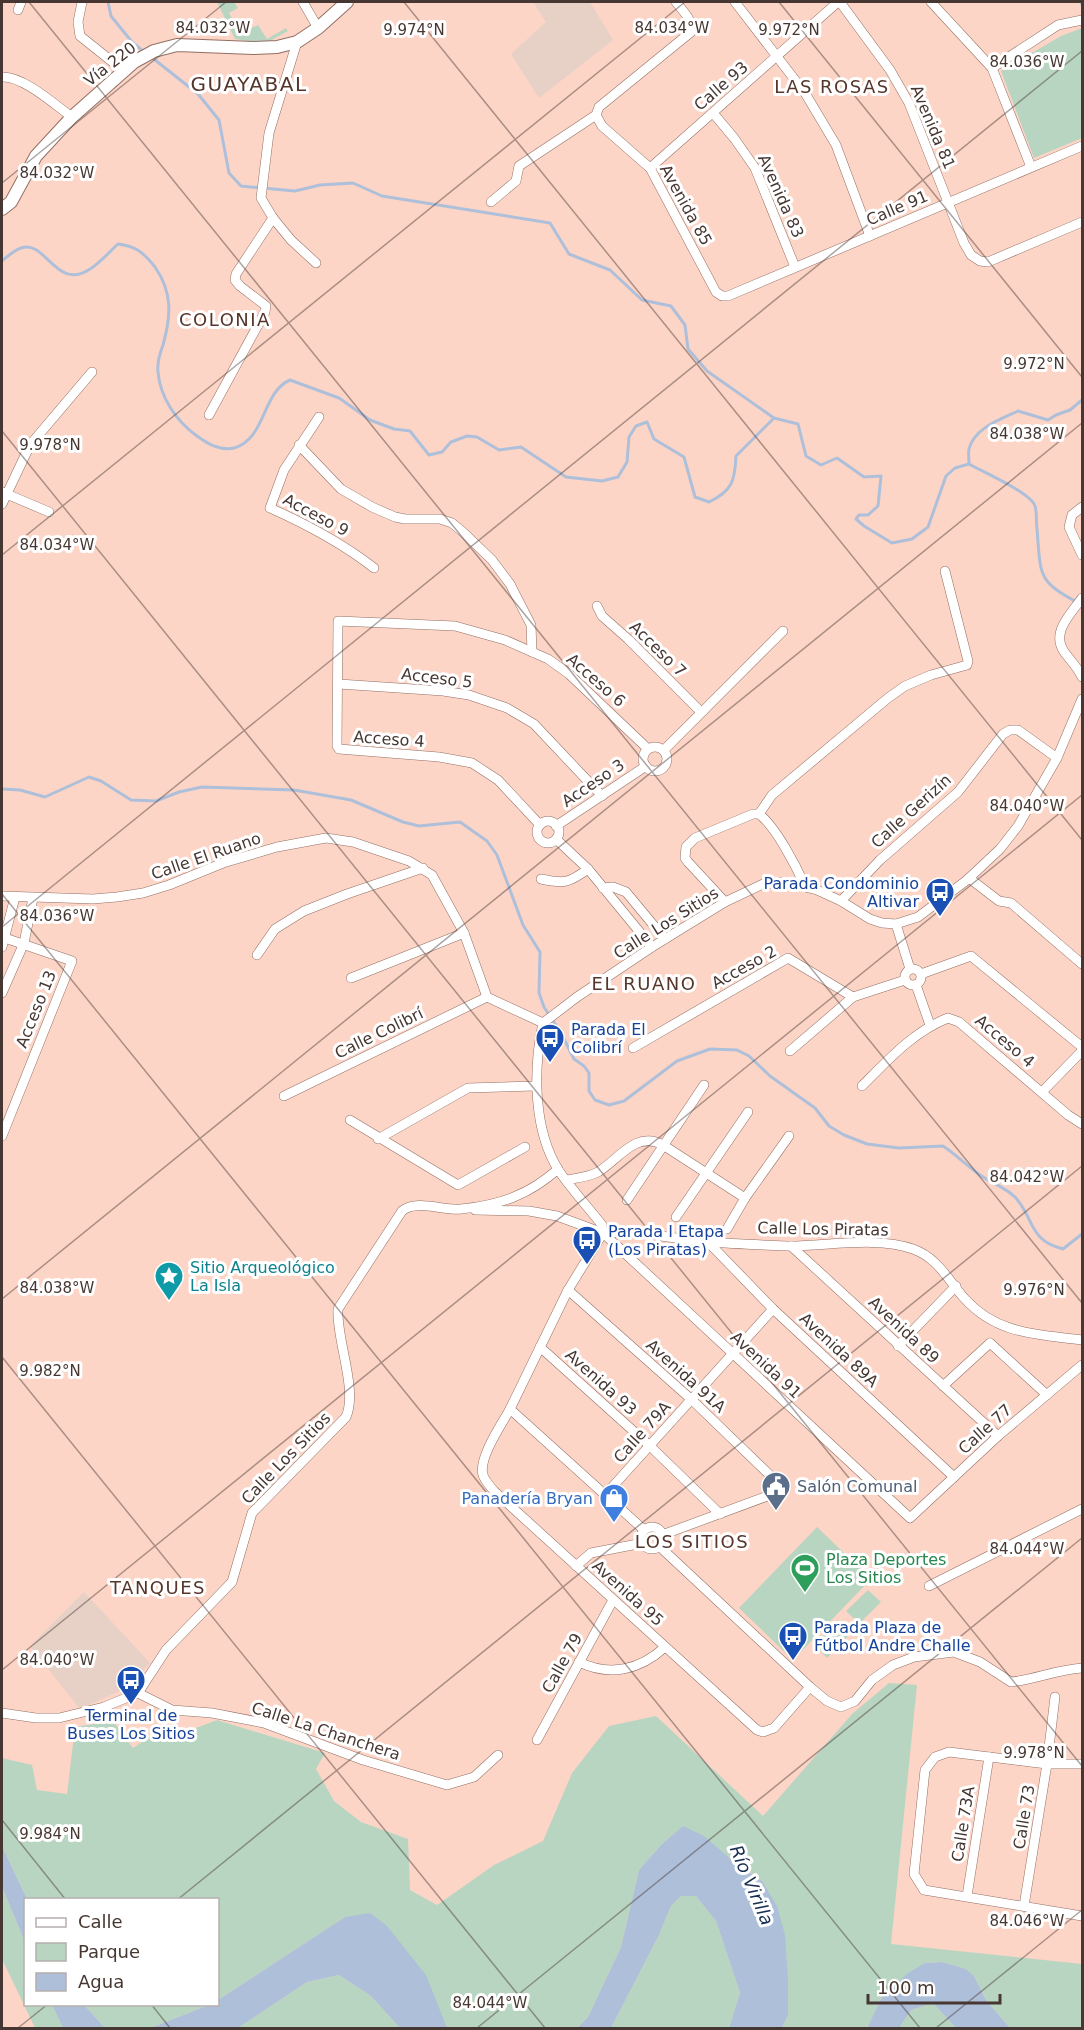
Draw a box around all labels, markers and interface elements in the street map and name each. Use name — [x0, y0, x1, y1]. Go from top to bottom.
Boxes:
text: 84.032°W — [176, 19, 251, 37]
text: 84.034°W — [635, 19, 710, 37]
text: 9.974°N — [383, 21, 445, 39]
text: 9.972°N — [758, 21, 820, 39]
street label: Vía 220 — [80, 38, 140, 90]
text: 84.036°W — [990, 53, 1065, 71]
street label: Calle 93 — [690, 57, 752, 115]
district label: GUAYABAL — [190, 72, 308, 96]
district label: LAS ROSAS — [774, 76, 890, 97]
street label: Avenida 81 — [907, 82, 959, 172]
street label: Avenida 83 — [754, 151, 808, 241]
street label: Avenida 85 — [656, 161, 716, 249]
text: 84.032°W — [20, 164, 95, 182]
street label: Calle 91 — [863, 187, 931, 229]
district label: COLONIA — [179, 309, 271, 330]
text: 9.972°N — [1003, 355, 1065, 373]
text: 84.038°W — [990, 425, 1065, 443]
text: 9.978°N — [19, 436, 81, 454]
street label: Acceso 9 — [280, 490, 352, 540]
text: 84.034°W — [20, 536, 95, 554]
street label: Acceso 7 — [626, 617, 690, 681]
street label: Acceso 6 — [563, 649, 629, 711]
street label: Acceso 5 — [400, 664, 474, 692]
street label: Acceso 4 — [353, 727, 425, 751]
street label: Acceso 3 — [558, 755, 628, 811]
street label: Calle Gerizín — [867, 770, 955, 852]
text: 84.040°W — [990, 797, 1065, 815]
street label: Calle El Ruano — [149, 828, 263, 884]
place label: Parada Condominio Altivar — [763, 874, 919, 911]
bus stop icon: Parada Condominio Altivar — [924, 876, 956, 918]
street label: Calle Los Sitios — [610, 883, 722, 963]
text: 84.036°W — [20, 907, 95, 925]
street label: Acceso 2 — [708, 941, 780, 993]
street label: Acceso 13 — [12, 968, 60, 1050]
district label: EL RUANO — [592, 973, 696, 994]
street label: Calle Colibrí — [332, 1003, 427, 1063]
street label: Acceso 4 — [972, 1011, 1038, 1071]
place label: Parada El Colibrí — [571, 1020, 646, 1057]
bus stop icon: Parada El Colibrí — [534, 1022, 566, 1064]
text: 84.042°W — [990, 1168, 1065, 1186]
street label: Calle Los Piratas — [757, 1218, 889, 1240]
place label: Parada I Etapa (Los Piratas) — [608, 1222, 724, 1259]
bus stop icon: Parada I Etapa (Los Piratas) — [571, 1224, 603, 1266]
place label: Sitio Arqueológico La Isla — [190, 1258, 335, 1295]
place icon: Sitio Arqueológico La Isla — [153, 1260, 185, 1302]
text: 84.038°W — [20, 1279, 95, 1297]
text: 9.976°N — [1003, 1281, 1065, 1299]
street label: Avenida 89 — [865, 1293, 943, 1367]
street label: Avenida 89A — [796, 1309, 882, 1391]
street label: Avenida 91 — [727, 1328, 805, 1402]
street label: Avenida 91A — [642, 1335, 730, 1417]
street label: Avenida 93 — [561, 1345, 641, 1419]
text: 9.982°N — [19, 1362, 81, 1380]
street label: Calle 79A — [609, 1397, 675, 1467]
street label: Calle 77 — [954, 1400, 1016, 1458]
street label: Calle Los Sitios — [237, 1408, 335, 1508]
public building icon: Salón Comunal — [760, 1470, 792, 1512]
place label: Salón Comunal — [797, 1477, 918, 1496]
shop icon: Panadería Bryan — [598, 1482, 630, 1524]
place label: Panadería Bryan — [461, 1489, 593, 1508]
district label: LOS SITIOS — [635, 1531, 749, 1552]
text: 84.044°W — [990, 1540, 1065, 1558]
place label: Plaza Deportes Los Sitios — [826, 1550, 946, 1587]
sports icon: Plaza Deportes Los Sitios — [789, 1552, 821, 1594]
street label: Avenida 95 — [588, 1556, 668, 1630]
district label: TANQUES — [109, 1577, 206, 1598]
place label: Parada Plaza de Fútbol Andre Challe — [814, 1618, 970, 1655]
bus stop icon: Parada Plaza de Fútbol Andre Challe — [777, 1620, 809, 1662]
street label: Calle 79 — [538, 1630, 586, 1696]
text: 84.040°W — [20, 1651, 95, 1669]
bus stop icon: Terminal de Buses Los Sitios — [115, 1664, 147, 1706]
street label: Calle La Chanchera — [249, 1698, 403, 1764]
place label: Terminal de Buses Los Sitios — [67, 1706, 195, 1743]
text: 9.978°N — [1003, 1744, 1065, 1762]
street label: Calle 73 — [1010, 1783, 1038, 1851]
street label: Calle 73A — [948, 1785, 978, 1863]
text: 9.984°N — [19, 1825, 81, 1843]
water label: Río Virilla — [726, 1842, 778, 1928]
legend — [24, 1898, 219, 2006]
text: Calle — [78, 1911, 123, 1932]
text: 84.046°W — [990, 1912, 1065, 1930]
text: Parque — [78, 1941, 140, 1962]
scale bar — [868, 1967, 1000, 2005]
text: Agua — [78, 1971, 124, 1992]
text: 100 m — [877, 1977, 935, 1998]
text: 84.044°W — [453, 1994, 528, 2012]

